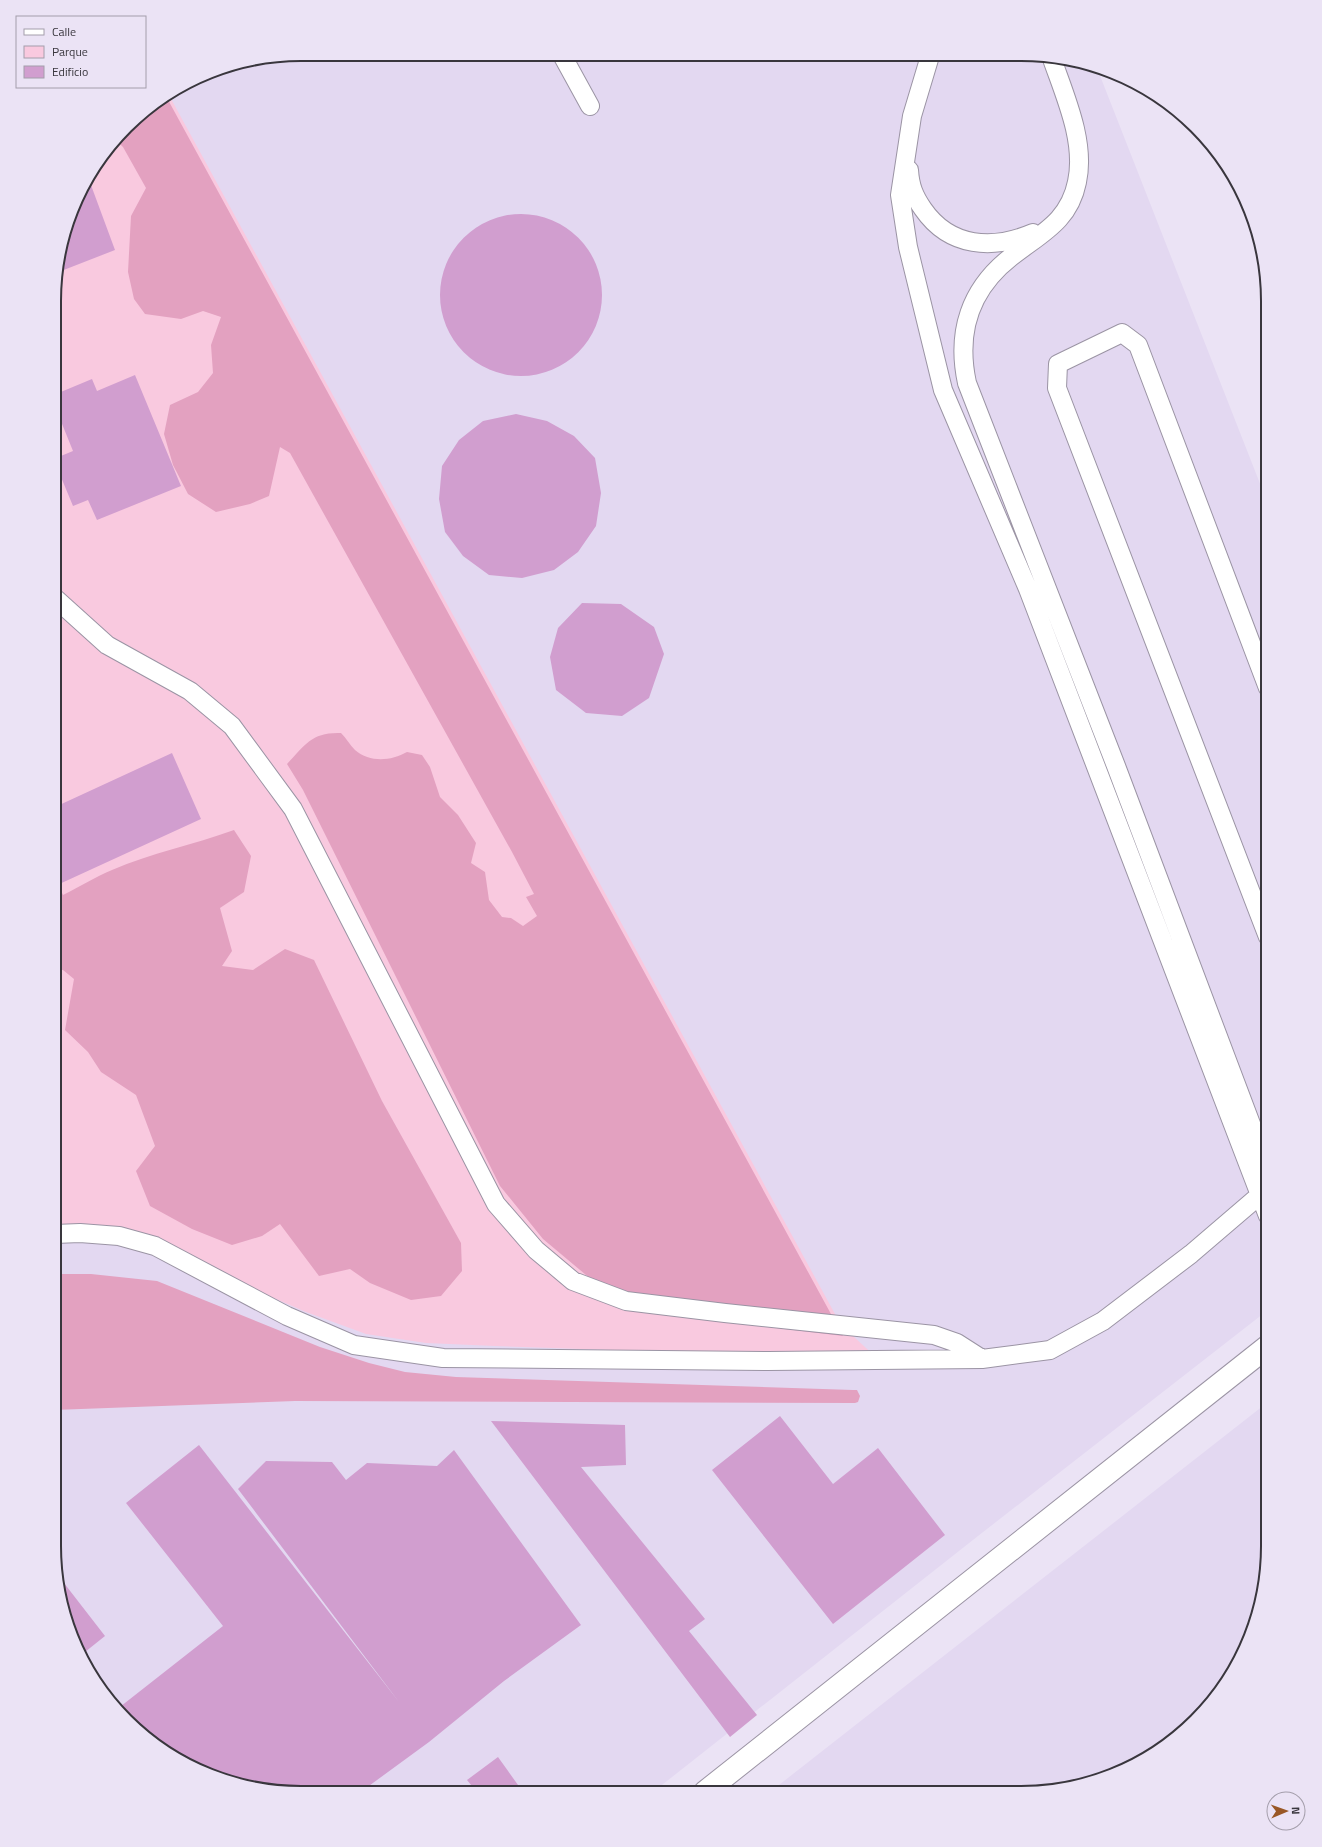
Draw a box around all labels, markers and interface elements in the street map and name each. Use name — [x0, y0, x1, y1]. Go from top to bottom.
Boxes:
legend — [16, 16, 146, 88]
text: Calle — [52, 22, 76, 41]
text: Parque — [52, 42, 88, 61]
text: Edificio — [52, 62, 88, 81]
north arrow — [1266, 1791, 1306, 1831]
text: N — [1288, 1807, 1304, 1815]

